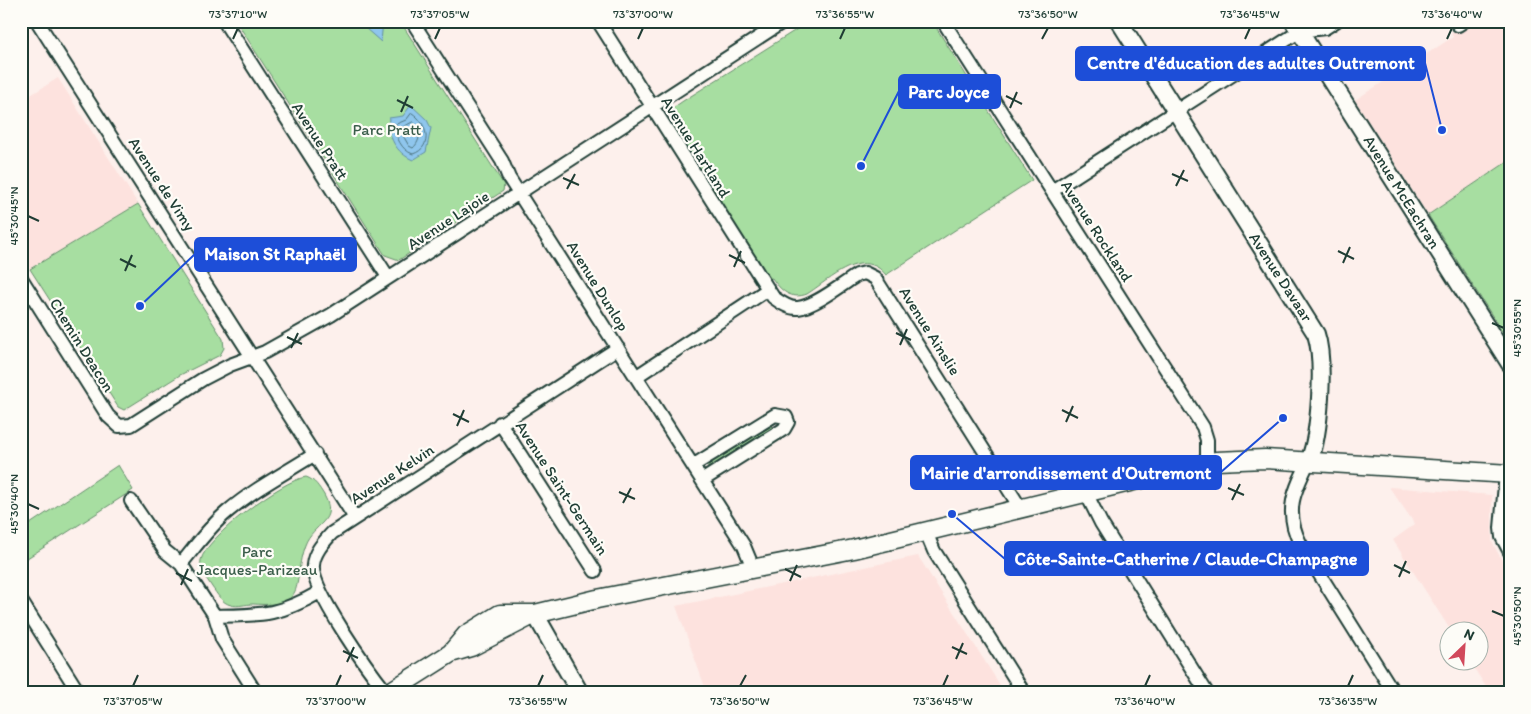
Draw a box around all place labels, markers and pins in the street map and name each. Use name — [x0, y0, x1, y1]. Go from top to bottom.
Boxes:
callout: Centre d'éducation des adultes Outremont — [1076, 47, 1425, 80]
callout: Parc Joyce — [899, 75, 1000, 108]
callout: Maison St Raphaël — [195, 238, 356, 271]
callout: Mairie d'arrondissement d'Outremont — [911, 456, 1221, 489]
callout: Côte-Sainte-Catherine / Claude-Champagne — [1005, 542, 1368, 575]

